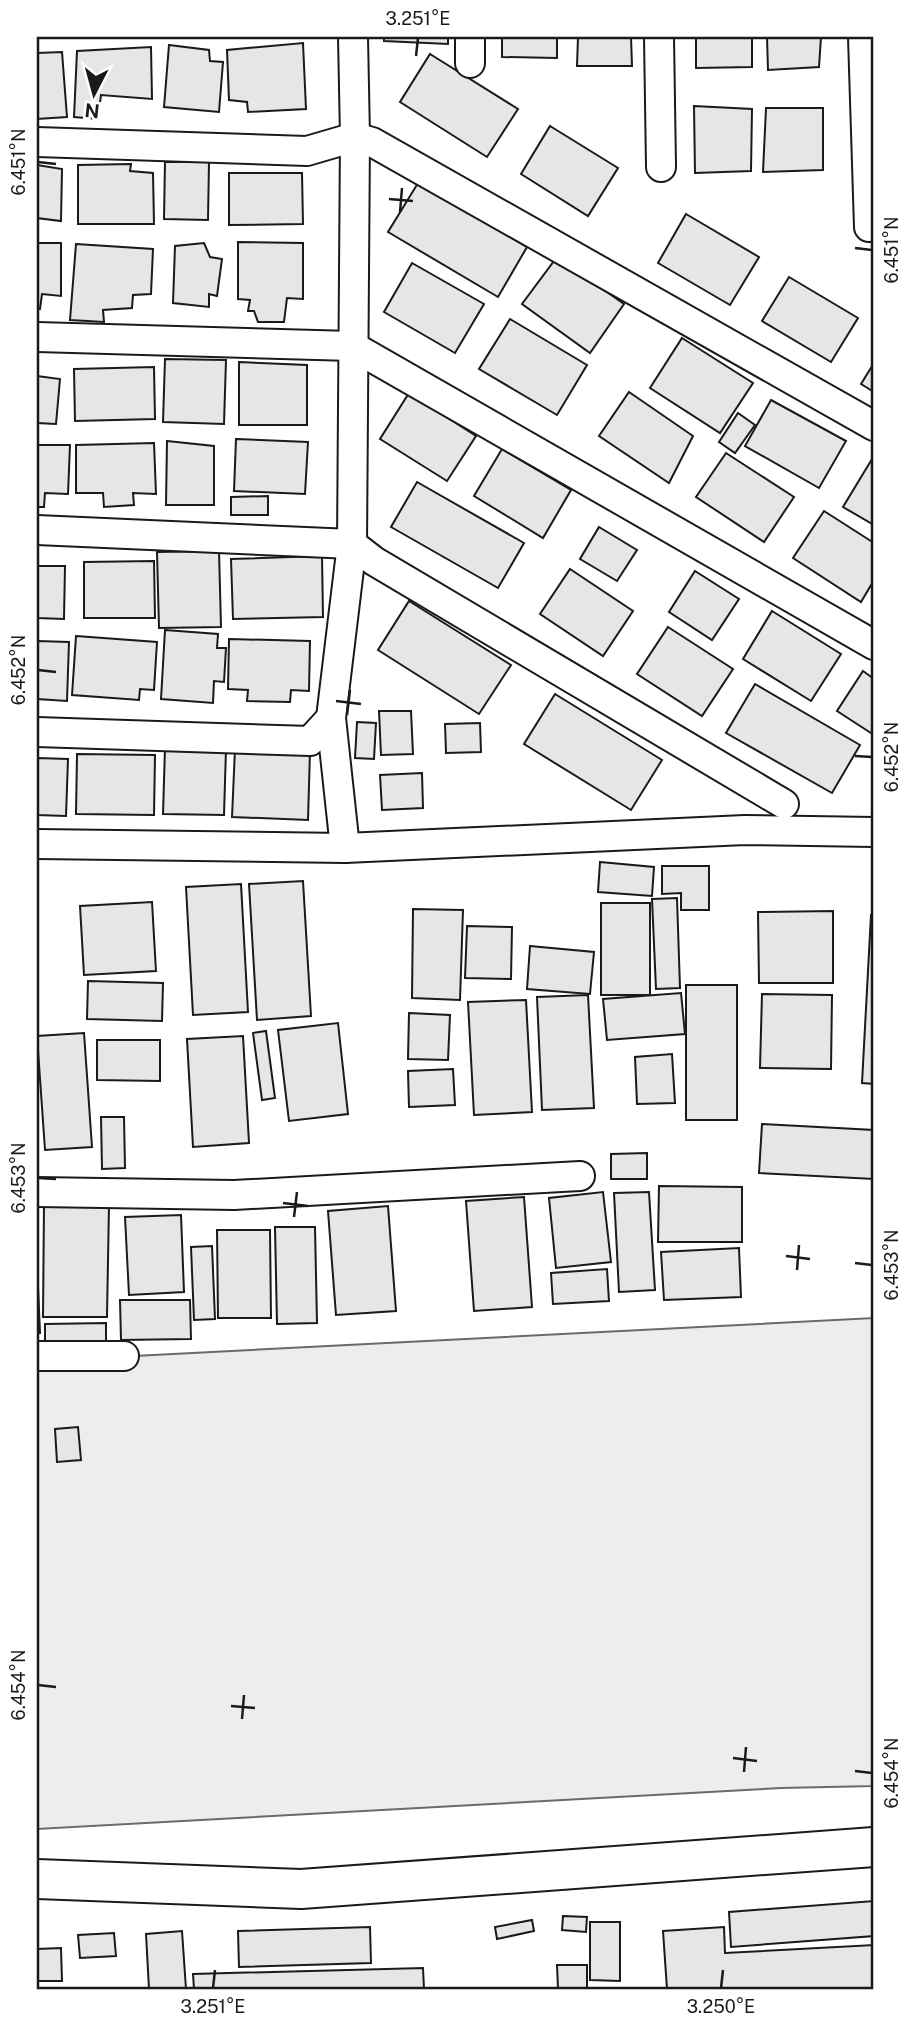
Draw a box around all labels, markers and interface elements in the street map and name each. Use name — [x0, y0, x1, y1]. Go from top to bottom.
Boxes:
text: 3.251°E — [386, 8, 450, 29]
north arrow — [60, 60, 130, 130]
text: N — [84, 99, 101, 123]
text: 6.451°N — [8, 128, 29, 196]
text: 6.451°N — [881, 216, 902, 284]
text: 6.452°N — [8, 635, 29, 705]
text: 6.452°N — [881, 722, 902, 792]
text: 6.453°N — [8, 1142, 29, 1214]
text: 6.453°N — [881, 1229, 902, 1301]
text: 6.454°N — [8, 1649, 29, 1721]
text: 6.454°N — [881, 1737, 902, 1809]
text: 3.251°E — [181, 1996, 245, 2017]
text: 3.250°E — [687, 1996, 755, 2017]

